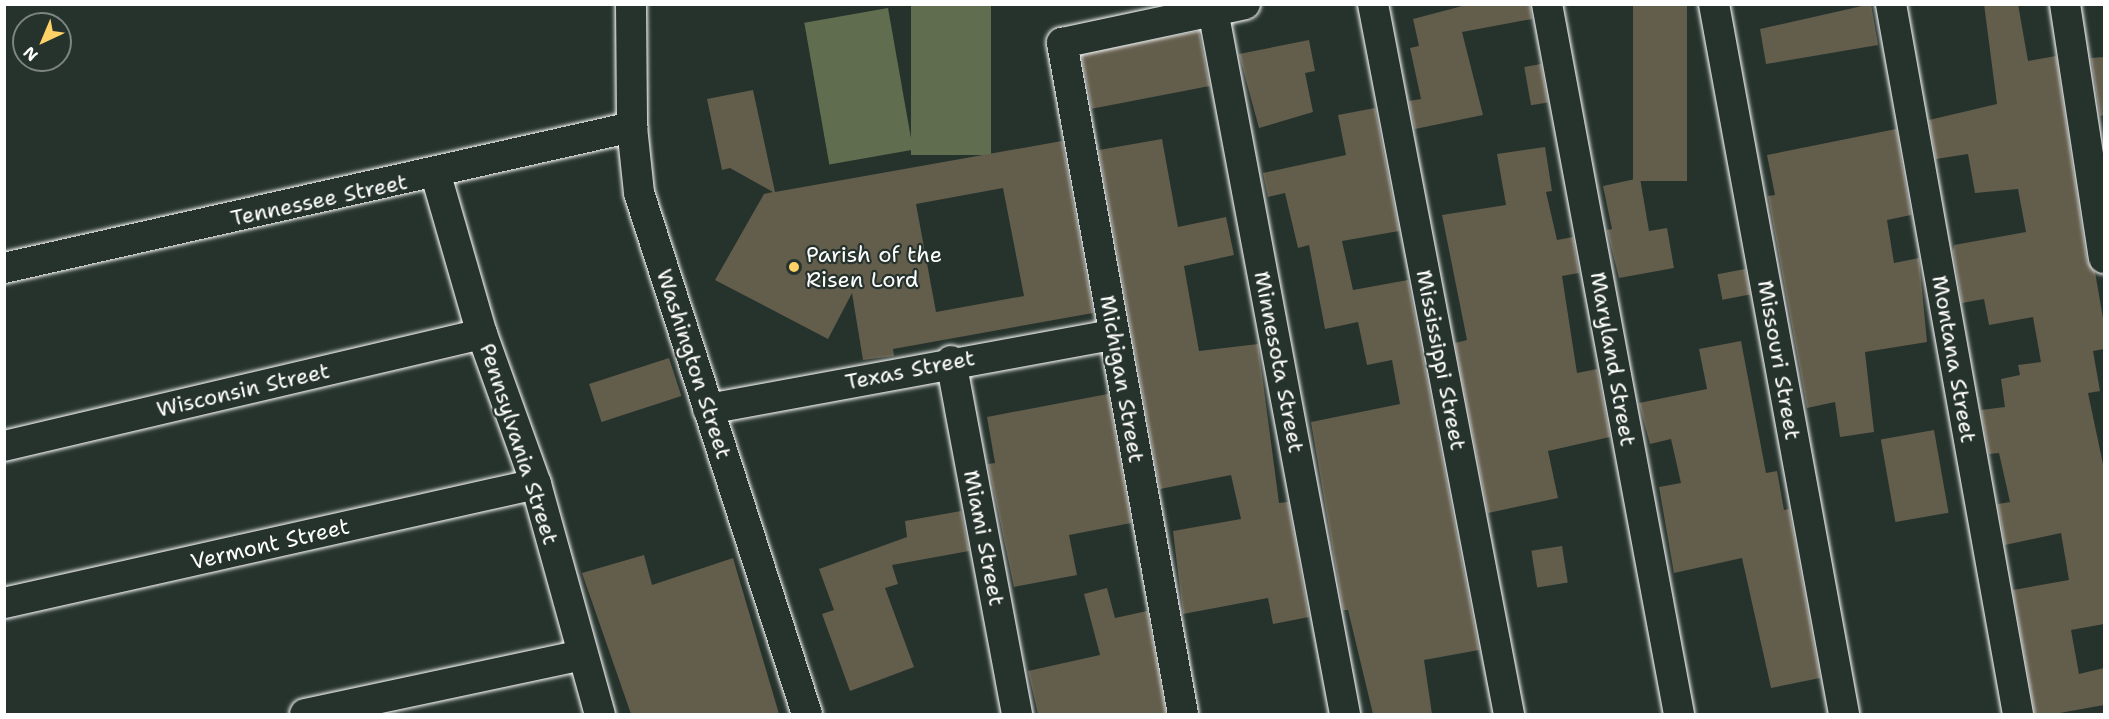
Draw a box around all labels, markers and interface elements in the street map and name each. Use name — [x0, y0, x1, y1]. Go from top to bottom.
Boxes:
north arrow — [12, 12, 72, 72]
text: N — [19, 42, 42, 66]
street label: Tennessee Street — [228, 168, 410, 232]
place label: Parish of the Risen Lord — [806, 241, 942, 292]
marker: Parish of the Risen Lord — [787, 260, 801, 274]
street label: Washington Street — [651, 266, 737, 462]
street label: Mississippi Street — [1411, 267, 1471, 453]
street label: Minnesota Street — [1248, 269, 1310, 455]
street label: Maryland Street — [1585, 270, 1641, 448]
street label: Montana Street — [1926, 273, 1982, 445]
street label: Missouri Street — [1752, 278, 1806, 442]
street label: Michigan Street — [1094, 293, 1150, 465]
street label: Pennsylvania Street — [474, 340, 564, 548]
street label: Texas Street — [843, 345, 977, 395]
street label: Wisconsin Street — [154, 357, 332, 423]
street label: Miami Street — [958, 468, 1010, 608]
street label: Vermont Street — [188, 513, 352, 575]

